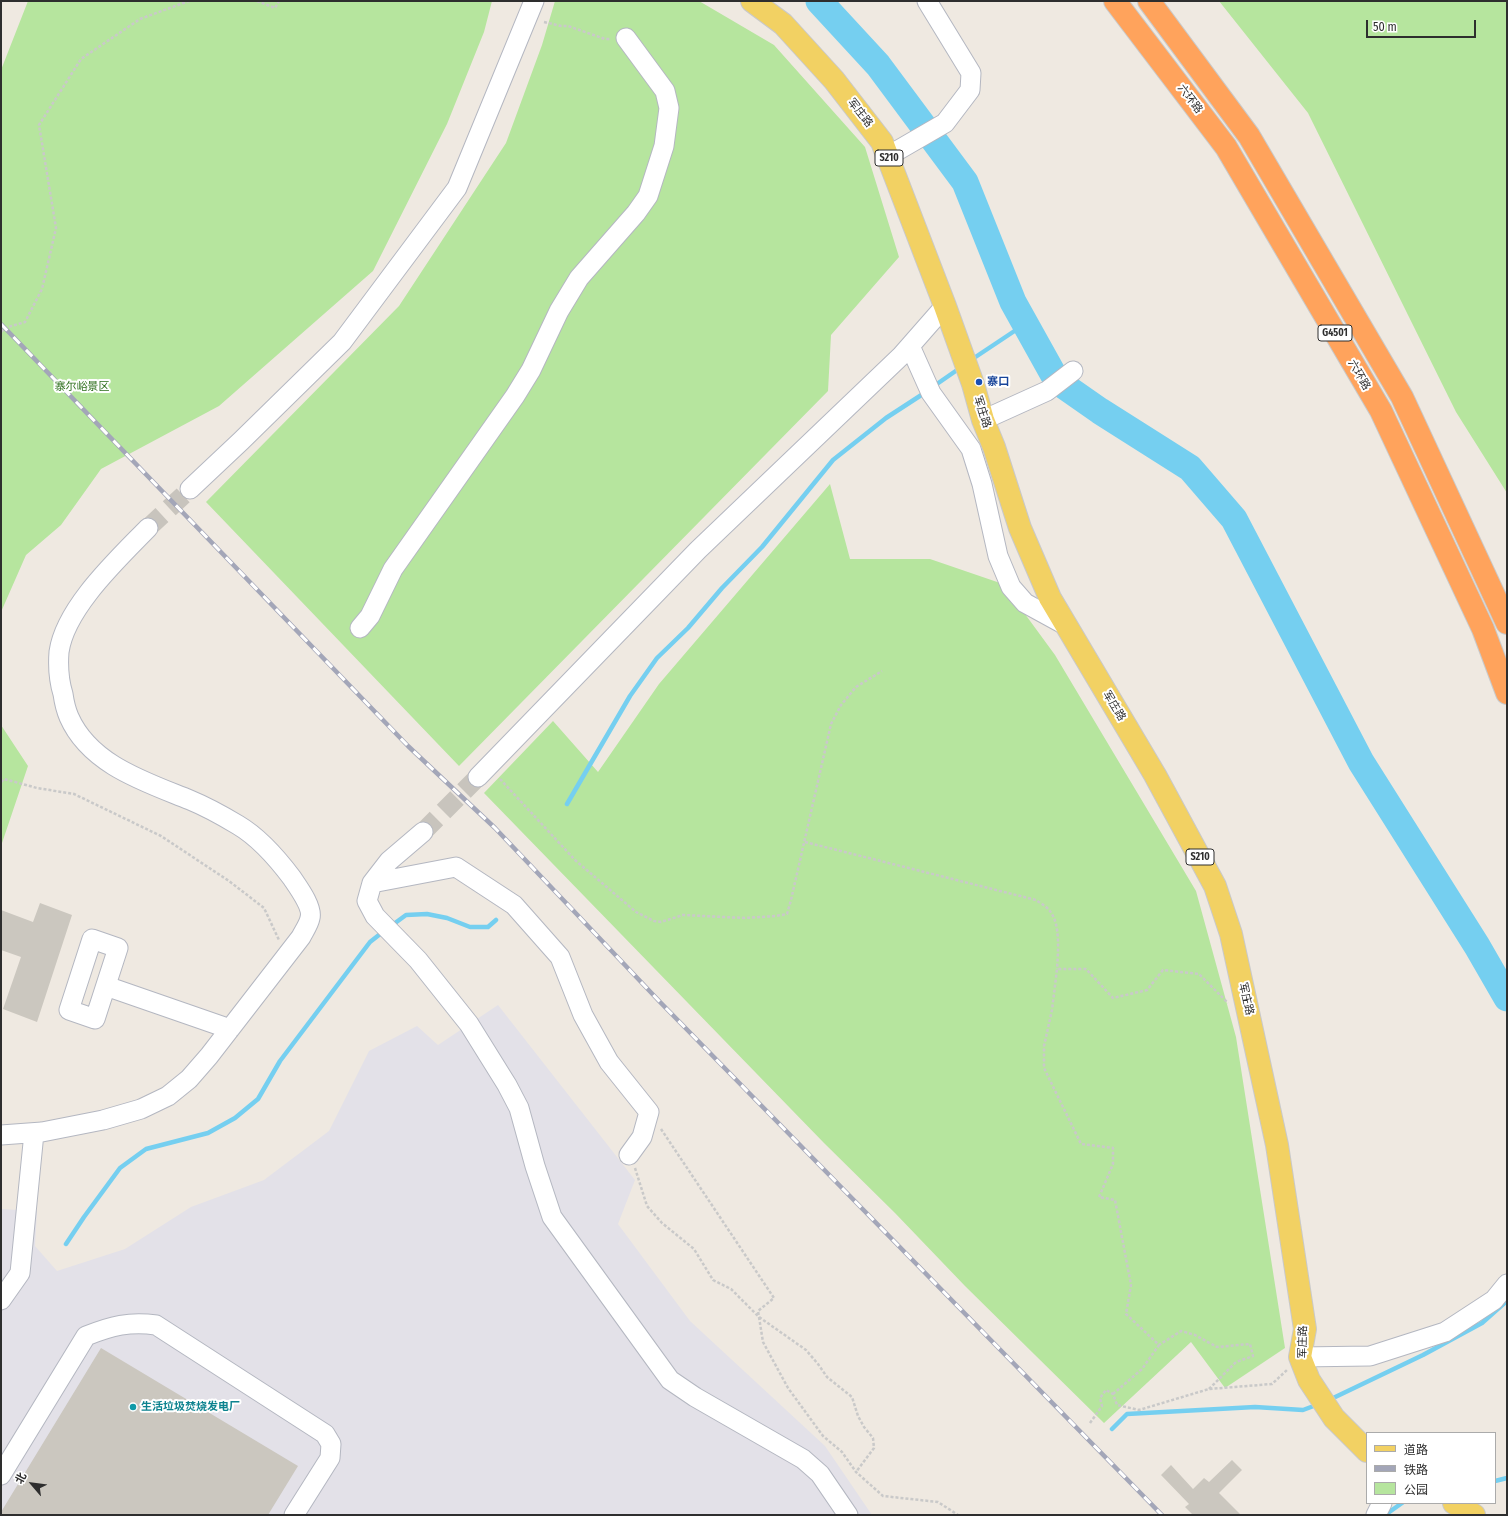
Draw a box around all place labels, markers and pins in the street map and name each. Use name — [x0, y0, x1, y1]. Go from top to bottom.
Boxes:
place label: 寨口 — [987, 375, 1009, 389]
marker: 寨口 — [974, 377, 984, 387]
place label: 生活垃圾焚烧发电厂 — [141, 1400, 240, 1414]
marker: 生活垃圾焚烧发电厂 — [128, 1402, 138, 1412]

